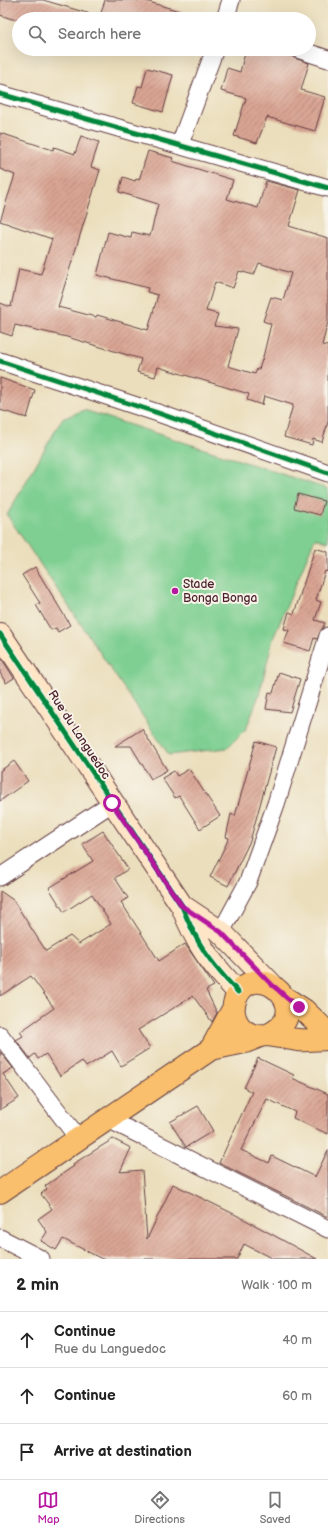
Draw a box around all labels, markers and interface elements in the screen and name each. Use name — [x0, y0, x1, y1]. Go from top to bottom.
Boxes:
search box — [12, 12, 316, 56]
icon: search — [26, 23, 48, 45]
text: Search here — [58, 25, 141, 44]
place label: Stade Bonga Bonga — [183, 577, 258, 606]
marker: Stade Bonga Bonga — [170, 586, 180, 596]
street label: Rue du Languedoc — [45, 688, 113, 782]
route start — [103, 794, 121, 812]
route end — [290, 998, 308, 1016]
text: 2 min — [16, 1275, 59, 1295]
text: Walk · 100 m — [241, 1277, 312, 1293]
text: Continue — [54, 1322, 116, 1341]
icon: ahead — [16, 1329, 38, 1351]
text: 40 m — [282, 1332, 312, 1348]
text: Rue du Languedoc — [54, 1341, 166, 1357]
icon: ahead — [16, 1385, 38, 1407]
text: Continue — [54, 1386, 116, 1405]
text: 60 m — [282, 1388, 312, 1404]
icon: arrive — [16, 1441, 38, 1463]
text: Arrive at destination — [54, 1442, 192, 1461]
tab: Map — [37, 1489, 60, 1526]
tab: Directions — [134, 1489, 185, 1526]
tab: Saved — [260, 1489, 291, 1526]

